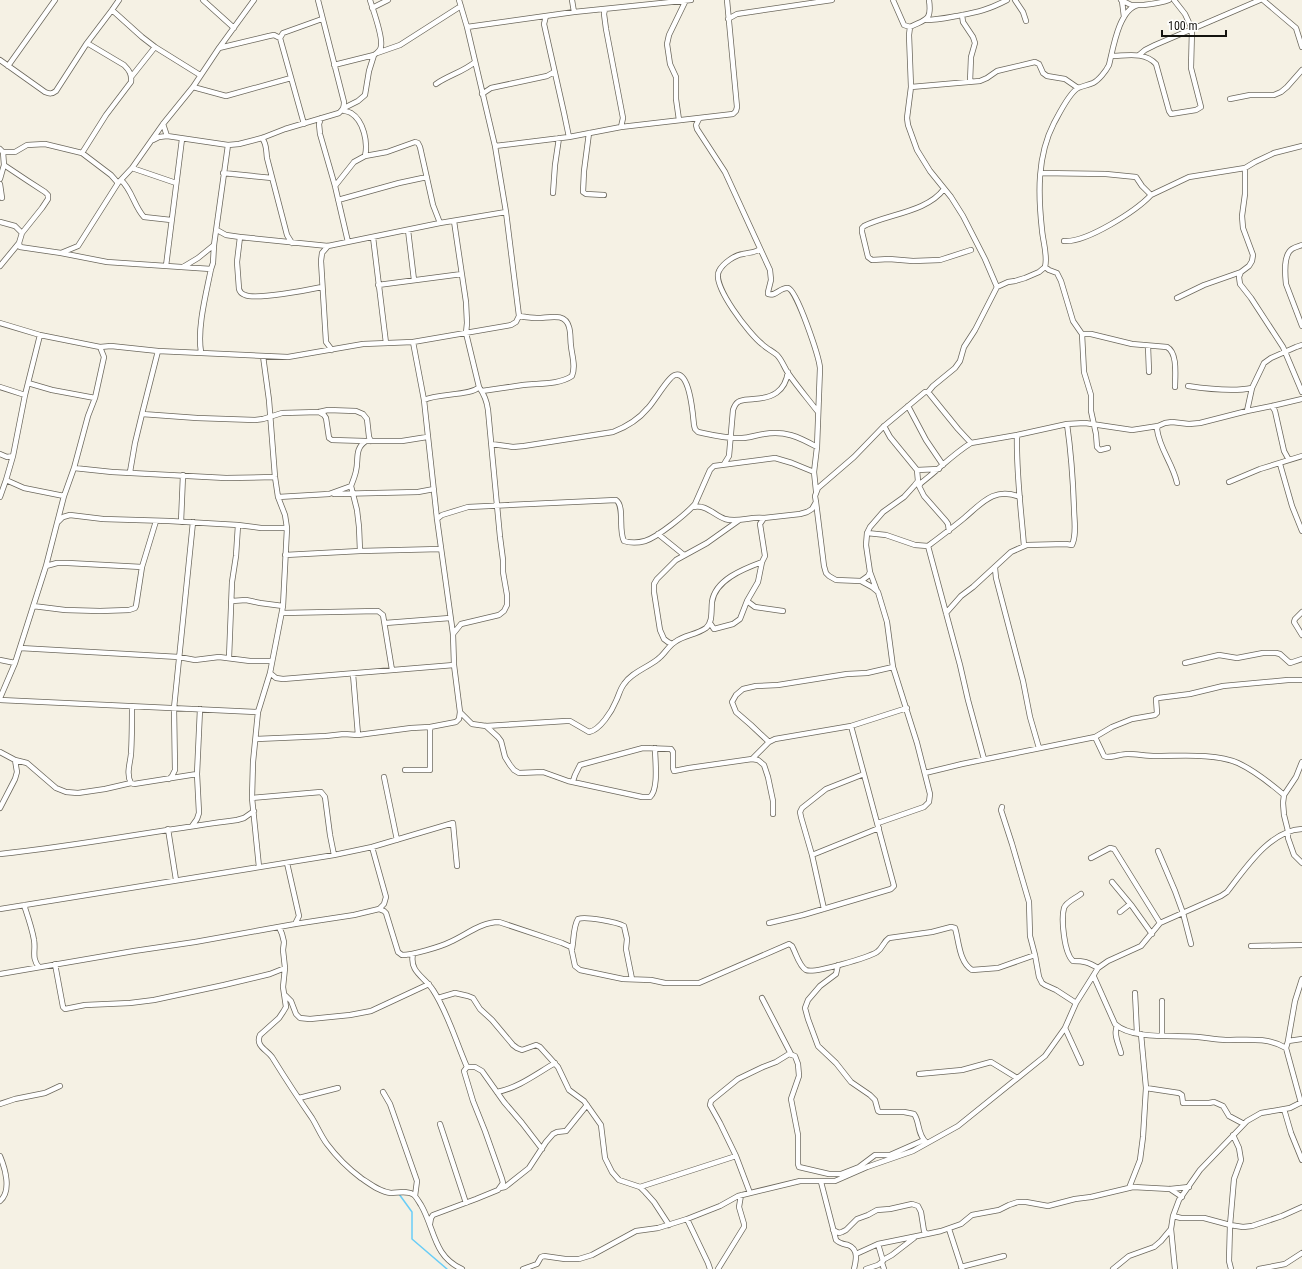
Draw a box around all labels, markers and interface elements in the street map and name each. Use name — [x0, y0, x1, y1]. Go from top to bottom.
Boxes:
scale bar — [1162, 12, 1226, 38]
text: 100 m — [1168, 19, 1198, 33]

